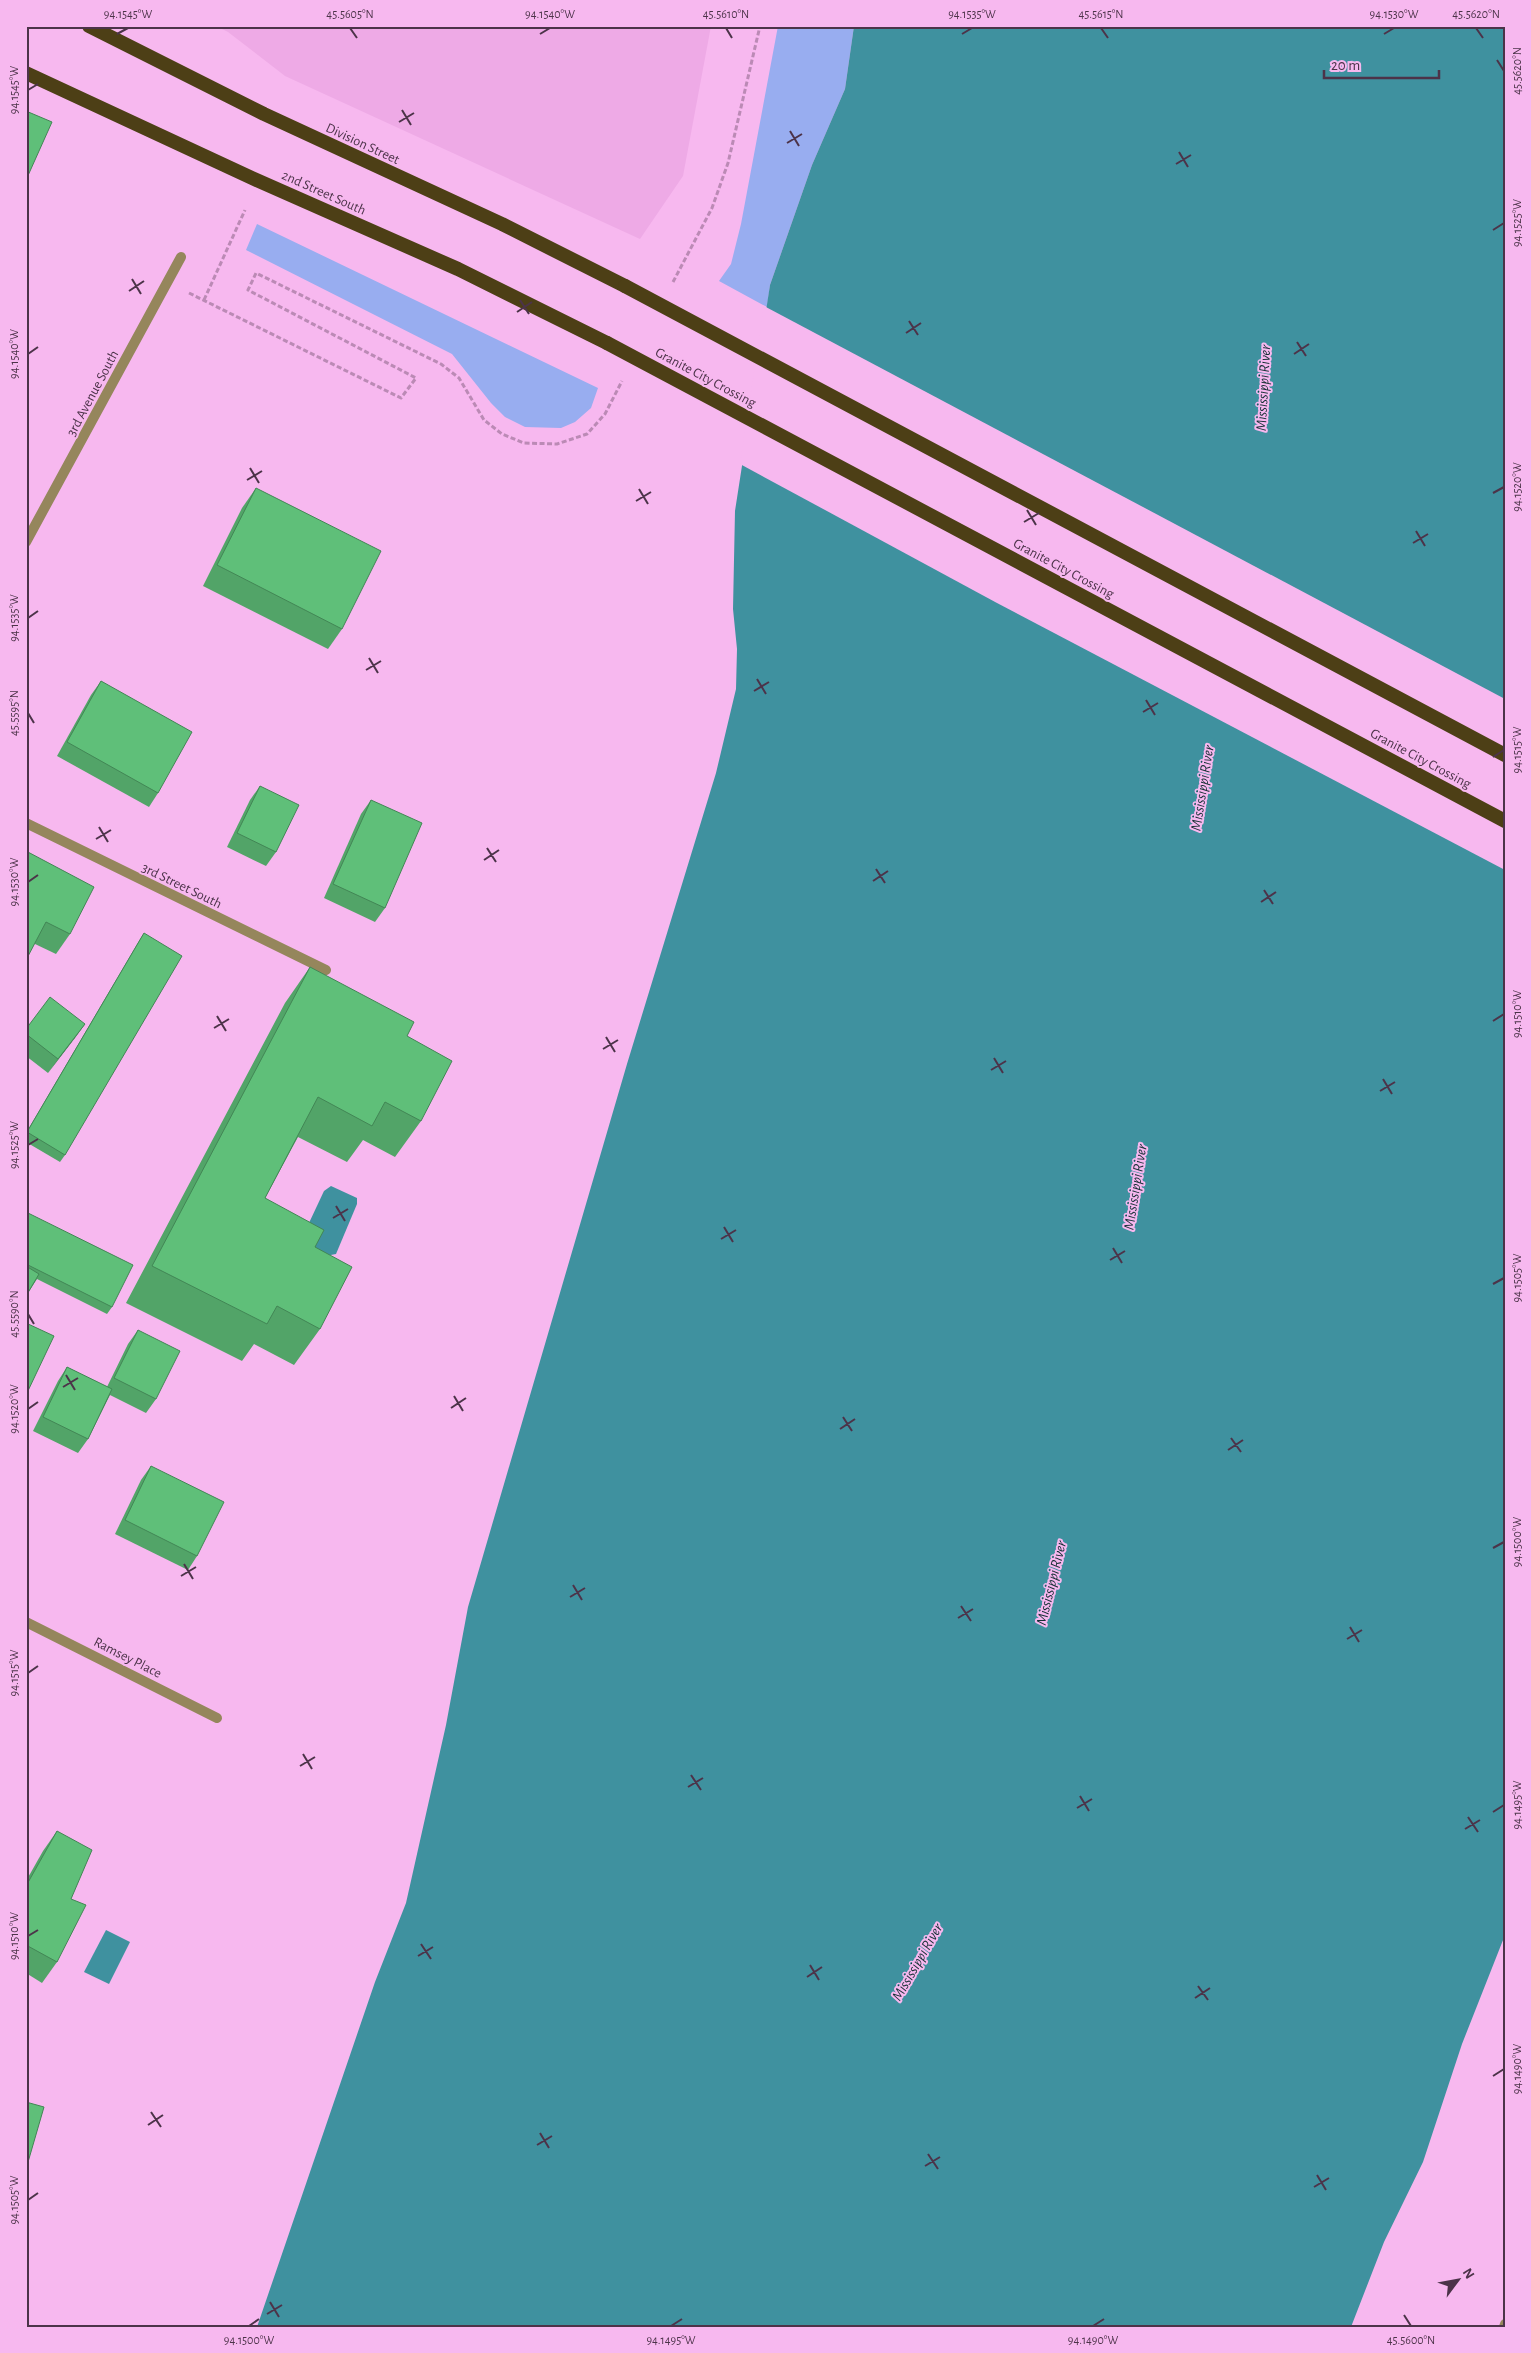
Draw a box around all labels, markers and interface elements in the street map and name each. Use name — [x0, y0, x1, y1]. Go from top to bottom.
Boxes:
text: 94.1545°W — [104, 8, 153, 20]
text: 45.5605°N — [326, 8, 374, 20]
text: 94.1540°W — [525, 8, 575, 20]
text: 45.5610°N — [703, 8, 749, 20]
text: 94.1535°W — [948, 8, 996, 20]
text: 45.5615°N — [1078, 8, 1124, 20]
text: 94.1530°W — [1370, 8, 1419, 20]
text: 45.5620°N — [1452, 8, 1500, 20]
text: 45.5620°N — [1511, 47, 1523, 95]
scale bar — [1324, 48, 1438, 80]
text: 20 m — [1331, 58, 1360, 73]
text: 94.1545°W — [8, 65, 20, 114]
street label: Division Street — [324, 121, 402, 167]
street label: 2nd Street South — [279, 168, 368, 218]
text: 94.1525°W — [1511, 199, 1523, 247]
text: 94.1540°W — [8, 329, 20, 379]
water label: Mississippi River — [1254, 343, 1273, 432]
street label: Granite City Crossing — [653, 345, 758, 410]
street label: 3rd Avenue South — [64, 348, 121, 439]
text: 94.1520°W — [1511, 462, 1523, 512]
street label: Granite City Crossing — [1011, 536, 1116, 601]
text: 94.1535°W — [8, 594, 20, 642]
text: 45.5595°N — [8, 690, 20, 736]
street label: Granite City Crossing — [1368, 726, 1473, 791]
text: 94.1515°W — [1511, 726, 1523, 773]
water label: Mississippi River — [1188, 743, 1217, 832]
text: 94.1530°W — [8, 857, 20, 906]
street label: 3rd Street South — [139, 860, 224, 911]
text: 94.1510°W — [1511, 990, 1523, 1038]
text: 94.1525°W — [8, 1121, 20, 1169]
water label: Mississippi River — [1121, 1142, 1150, 1231]
text: 94.1505°W — [1511, 1253, 1523, 1303]
text: 45.5590°N — [8, 1290, 20, 1338]
text: 94.1520°W — [8, 1384, 20, 1434]
text: 94.1500°W — [1511, 1517, 1523, 1567]
water label: Mississippi River — [1034, 1538, 1069, 1627]
street label: Ramsey Place — [91, 1635, 164, 1681]
text: 94.1515°W — [8, 1649, 20, 1696]
text: 94.1495°W — [1511, 1780, 1523, 1830]
text: 94.1510°W — [8, 1912, 20, 1960]
water label: Mississippi River — [889, 1920, 946, 2003]
text: 94.1490°W — [1511, 2043, 1523, 2094]
text: 94.1505°W — [8, 2175, 20, 2225]
north arrow — [1434, 2256, 1484, 2306]
text: N — [1460, 2266, 1477, 2281]
text: 94.1500°W — [224, 2334, 274, 2346]
text: 94.1495°W — [646, 2334, 696, 2346]
text: 94.1490°W — [1068, 2334, 1119, 2346]
text: 45.5600°N — [1387, 2334, 1435, 2346]

